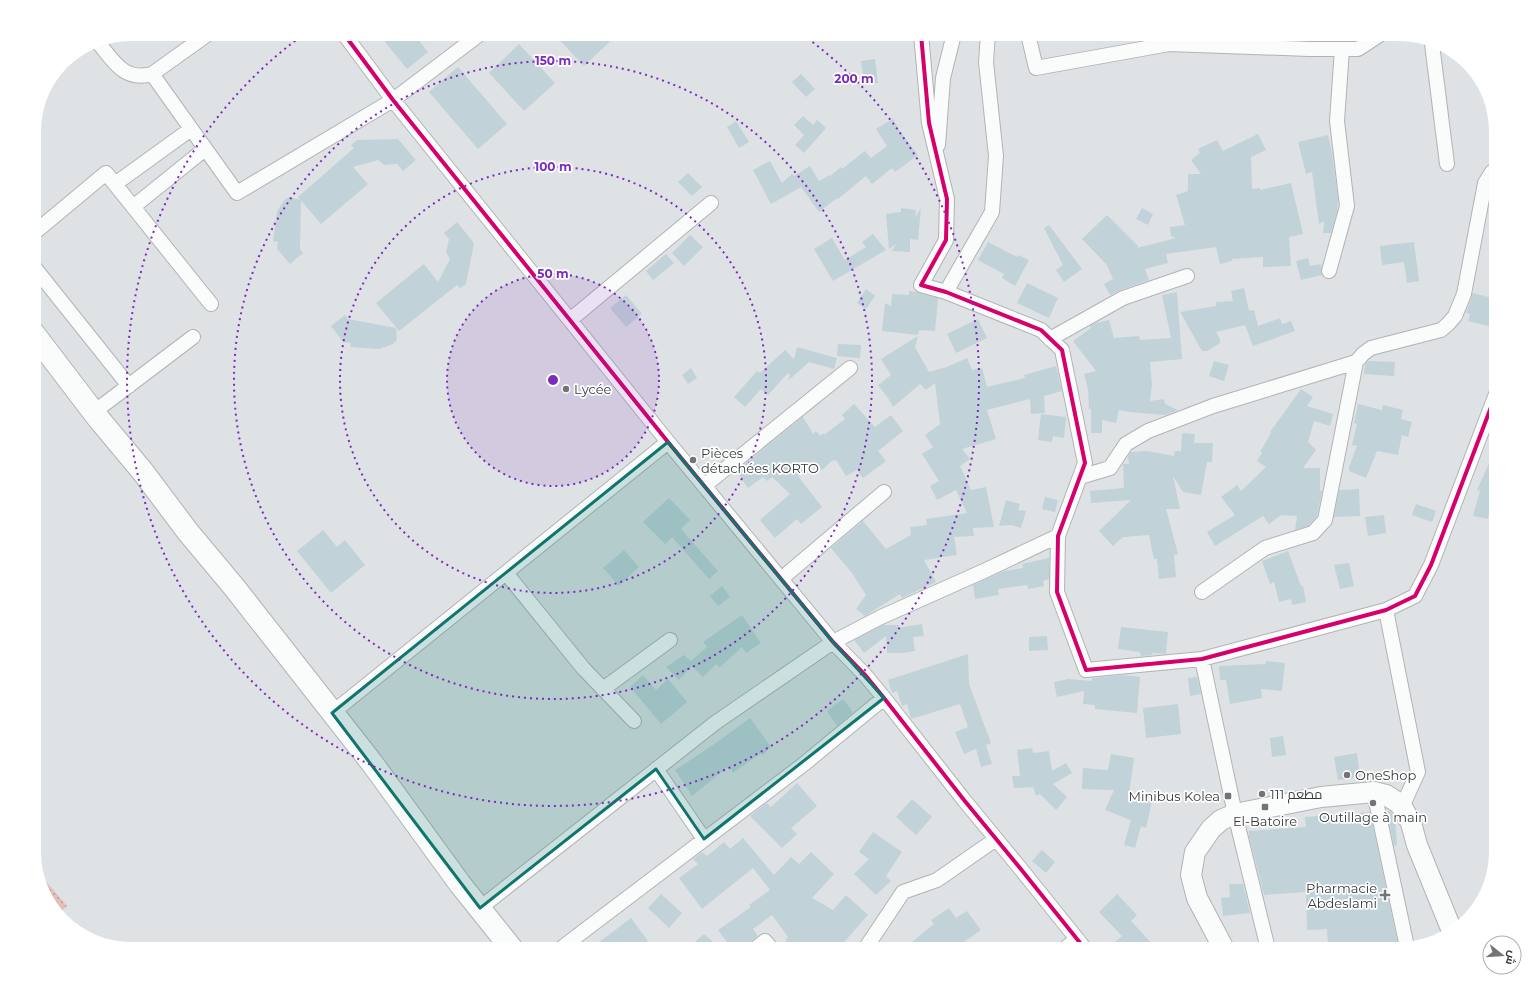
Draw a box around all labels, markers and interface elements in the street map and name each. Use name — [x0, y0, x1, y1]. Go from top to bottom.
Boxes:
text: 150 m — [535, 53, 571, 68]
text: 200 m — [834, 71, 874, 86]
text: 100 m — [535, 159, 571, 174]
text: 50 m — [537, 266, 569, 281]
centre of rings — [546, 373, 560, 387]
place label: Lycée — [574, 381, 612, 397]
marker: Lycée — [561, 384, 571, 394]
place label: Pièces détachées KORTO — [701, 445, 819, 476]
marker: Pièces détachées KORTO — [688, 455, 698, 465]
place label: OneShop — [1355, 767, 1416, 783]
marker: OneShop — [1342, 770, 1352, 780]
place label: مطعم 111 — [1270, 786, 1322, 804]
place label: Minibus Kolea — [1129, 788, 1220, 804]
marker: مطعم 111 — [1257, 789, 1267, 799]
marker: Minibus Kolea — [1223, 791, 1233, 801]
marker: Outillage à main — [1368, 798, 1378, 808]
marker: El-Batoire — [1260, 802, 1270, 812]
place label: Outillage à main — [1319, 809, 1427, 825]
place label: El-Batoire — [1233, 813, 1297, 829]
place label: Pharmacie Abdeslami — [1306, 880, 1377, 911]
marker: Pharmacie Abdeslami — [1380, 890, 1390, 900]
north arrow — [1482, 935, 1522, 975]
text: ش — [1503, 949, 1520, 967]

